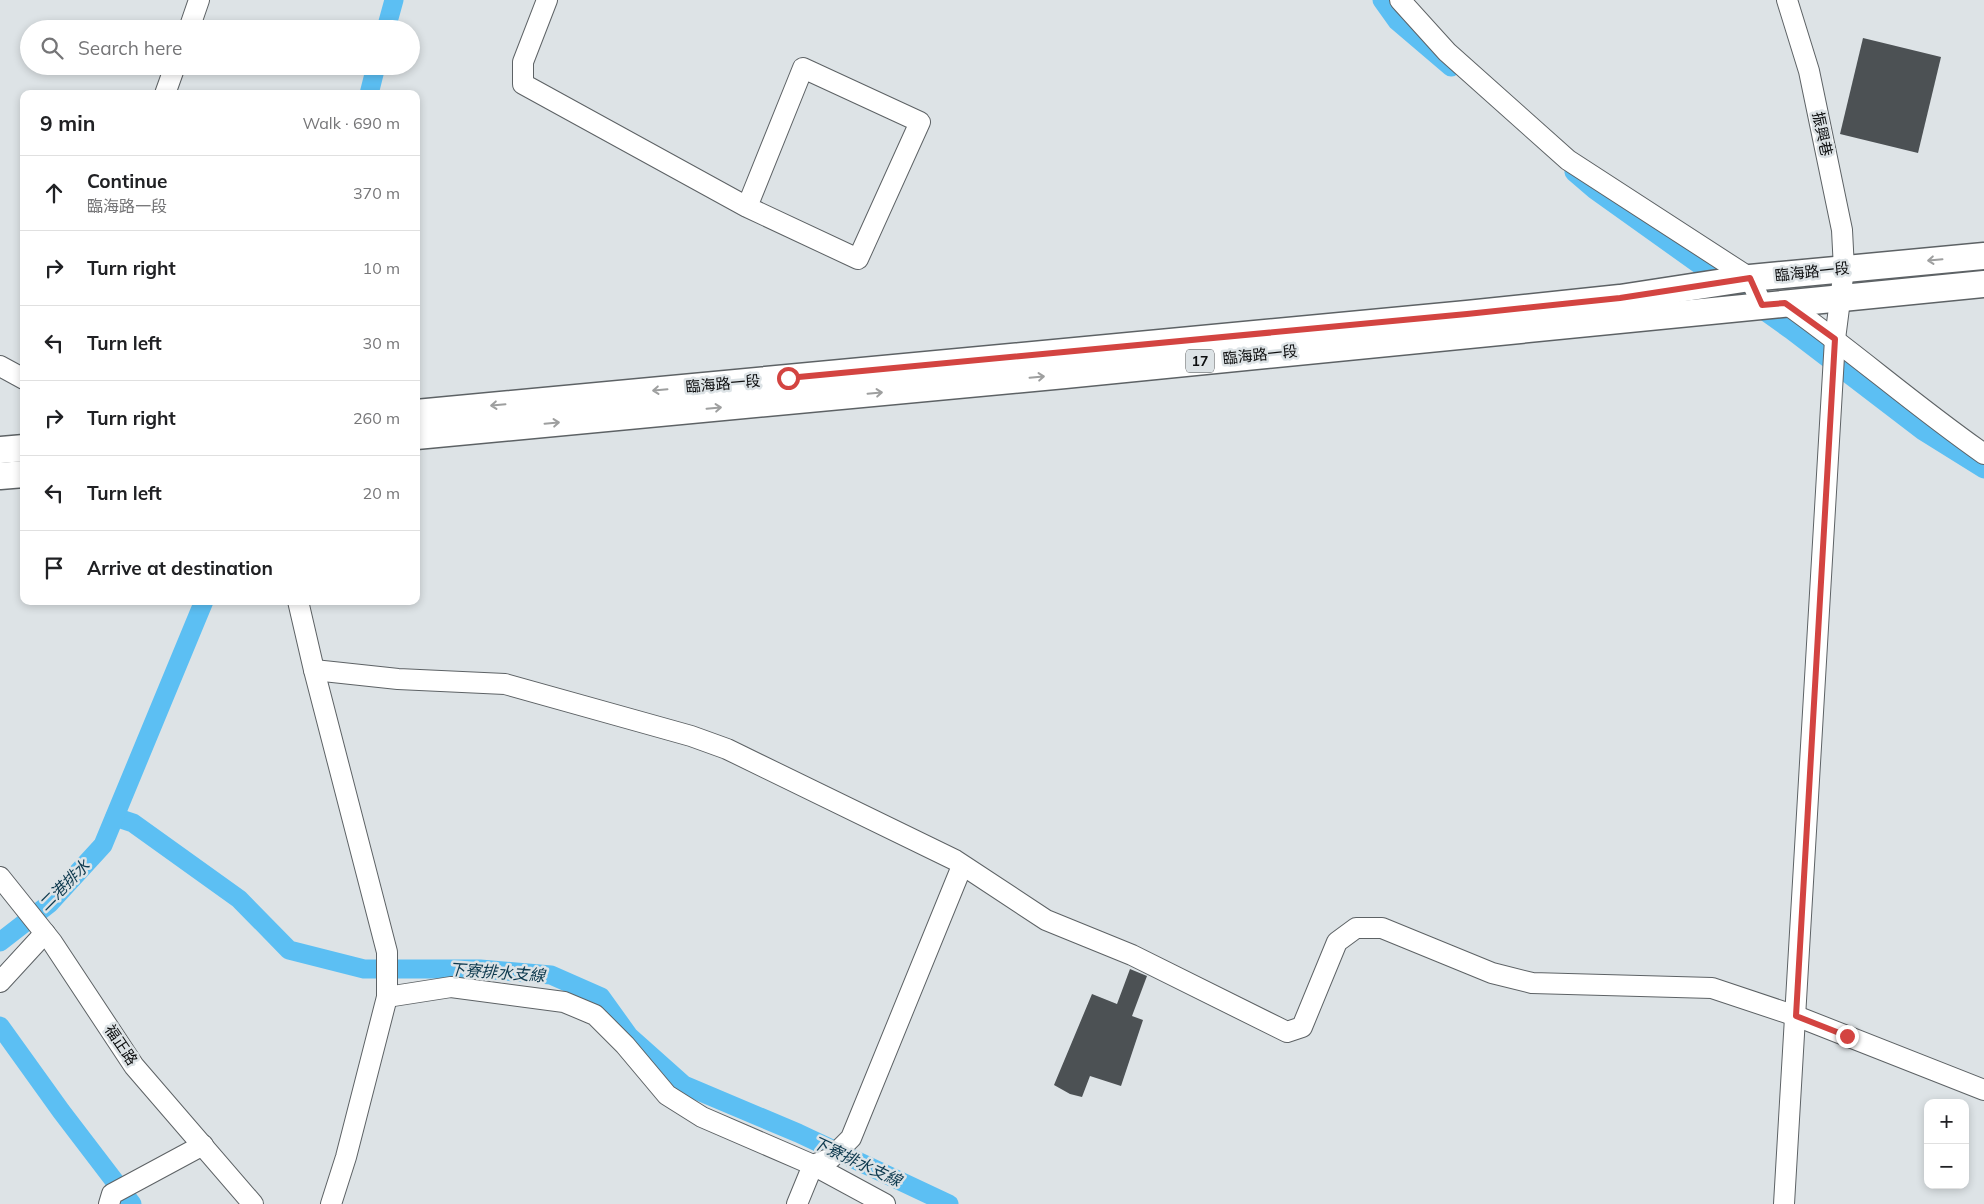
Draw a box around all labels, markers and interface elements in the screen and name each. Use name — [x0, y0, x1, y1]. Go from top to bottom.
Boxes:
search box — [20, 20, 420, 75]
icon: search — [38, 34, 66, 62]
text: Search here — [78, 36, 182, 60]
text: 9 min — [40, 110, 95, 136]
street label: 振興巷 — [1809, 110, 1836, 158]
text: Walk · 690 m — [302, 113, 400, 133]
text: Continue — [87, 169, 167, 193]
icon: ahead — [40, 179, 68, 207]
text: 370 m — [353, 183, 400, 203]
text: 臨海路一段 — [87, 196, 167, 216]
icon: right — [40, 254, 68, 282]
text: Turn right — [87, 256, 176, 280]
one-way arrow — [1928, 256, 1944, 265]
text: 10 m — [363, 258, 400, 278]
street label: 臨海路一段 — [1774, 258, 1850, 285]
icon: left — [40, 329, 68, 357]
text: Turn left — [87, 331, 162, 355]
text: 30 m — [363, 333, 400, 353]
street label: 臨海路一段 — [1222, 341, 1298, 368]
road number: 17 — [1186, 350, 1214, 372]
route start — [777, 367, 800, 390]
street label: 臨海路一段 — [685, 371, 761, 396]
one-way arrow — [1029, 373, 1045, 382]
one-way arrow — [652, 385, 668, 394]
one-way arrow — [867, 388, 883, 398]
one-way arrow — [490, 400, 506, 410]
one-way arrow — [705, 403, 721, 413]
icon: right — [40, 404, 68, 432]
text: Turn right — [87, 406, 176, 430]
text: 260 m — [353, 408, 400, 428]
one-way arrow — [544, 418, 560, 428]
icon: left — [40, 479, 68, 507]
text: Turn left — [87, 481, 162, 505]
text: 20 m — [363, 483, 400, 503]
icon: arrive — [40, 554, 68, 582]
text: Arrive at destination — [87, 556, 273, 580]
water label: 二港排水 — [34, 855, 94, 915]
water label: 下寮排水支線 — [448, 959, 548, 985]
street label: 福正路 — [101, 1021, 142, 1069]
route end — [1836, 1025, 1859, 1048]
map controls — [1924, 1099, 1969, 1189]
button: + — [1924, 1099, 1969, 1144]
water label: 下寮排水支線 — [809, 1132, 907, 1191]
button: − — [1924, 1144, 1969, 1189]

